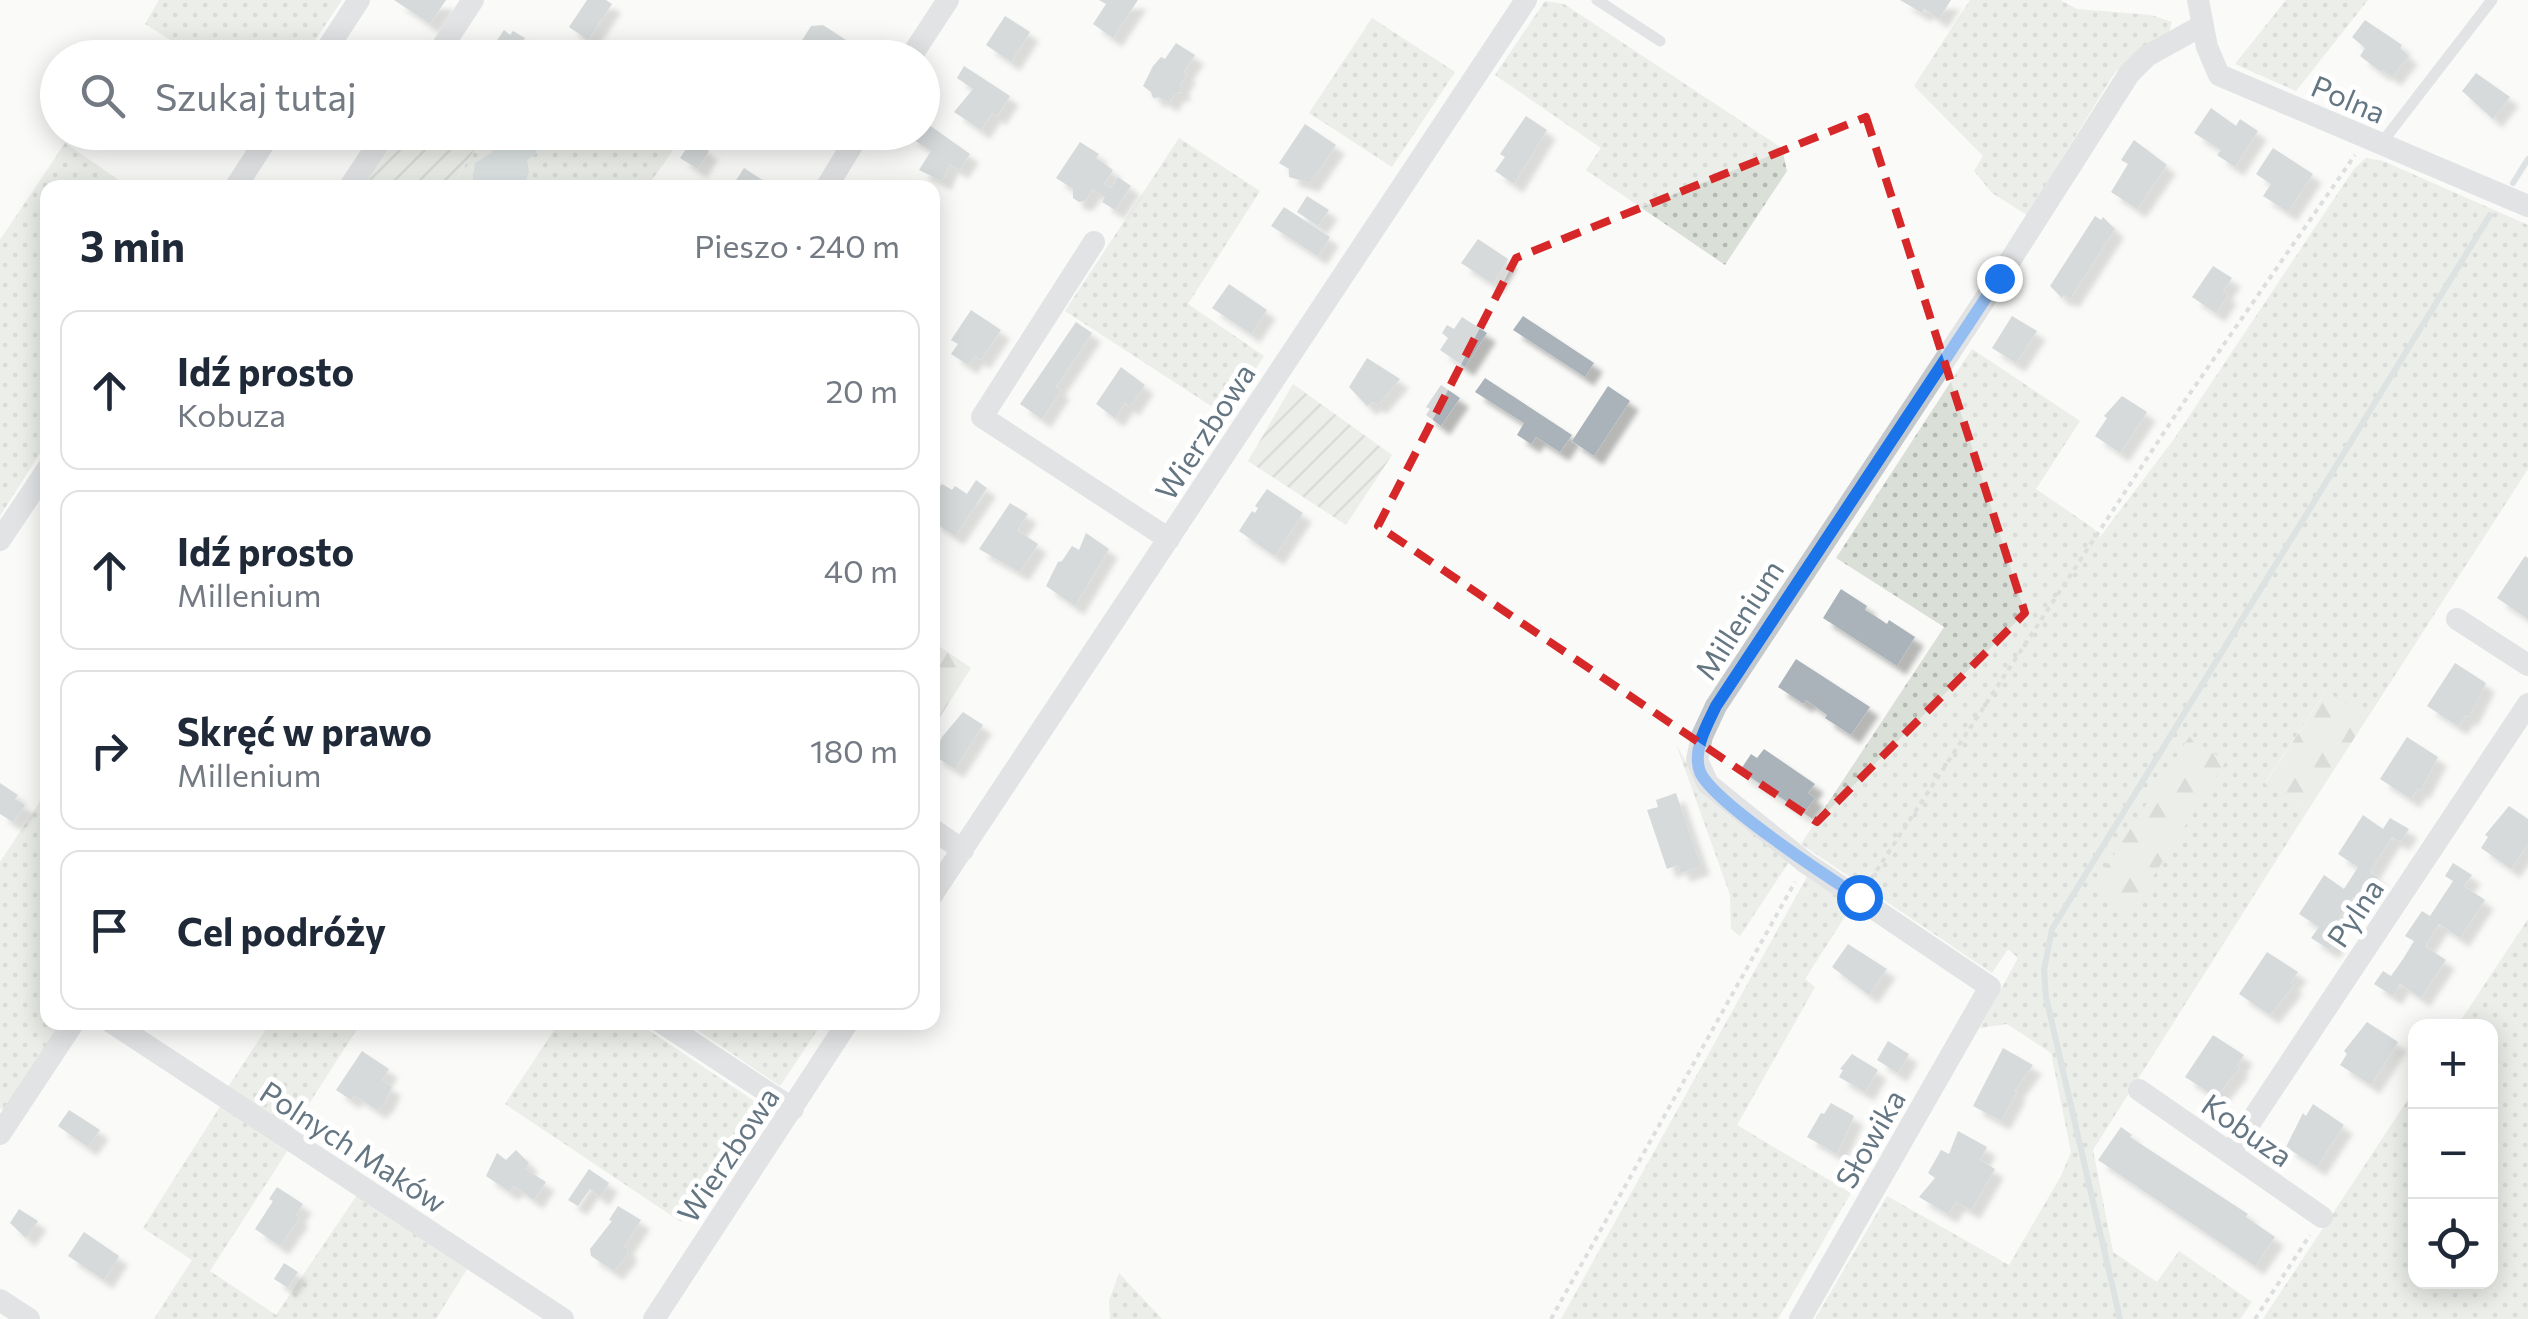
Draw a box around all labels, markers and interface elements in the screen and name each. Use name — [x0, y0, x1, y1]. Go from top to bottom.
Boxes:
search box — [40, 40, 940, 150]
street label: Polna — [2306, 66, 2392, 130]
icon: search — [75, 68, 130, 123]
text: Szukaj tutaj — [155, 72, 357, 119]
text: 3 min — [80, 219, 185, 271]
text: Pieszo · 240 m — [694, 225, 900, 265]
route end — [1977, 256, 2023, 302]
text: Idź prosto — [177, 347, 354, 394]
street label: Wierzbowa — [1146, 356, 1262, 506]
icon: ahead — [82, 363, 137, 418]
text: 20 m — [825, 370, 898, 410]
text: Kobuza — [177, 394, 286, 434]
text: Idź prosto — [177, 527, 354, 574]
icon: ahead — [82, 543, 137, 598]
text: 40 m — [824, 550, 898, 590]
street label: Millenium — [1686, 552, 1790, 686]
text: Millenium — [177, 574, 321, 614]
text: Skręć w prawo — [177, 707, 432, 754]
icon: right — [82, 723, 137, 778]
text: 180 m — [810, 730, 898, 770]
text: Millenium — [177, 754, 321, 794]
street label: Pylna — [2318, 871, 2390, 953]
route start — [1837, 875, 1883, 921]
icon: arrive — [82, 903, 137, 958]
text: Cel podróży — [177, 907, 386, 954]
map controls — [2408, 1019, 2498, 1289]
button: + — [2408, 1019, 2498, 1109]
street label: Polnych Maków — [254, 1072, 454, 1220]
street label: Wierzbowa — [668, 1079, 786, 1229]
street label: Słowika — [1826, 1082, 1912, 1194]
street label: Kobuza — [2196, 1085, 2300, 1173]
button: − — [2408, 1109, 2498, 1199]
button: locate — [2408, 1199, 2498, 1289]

